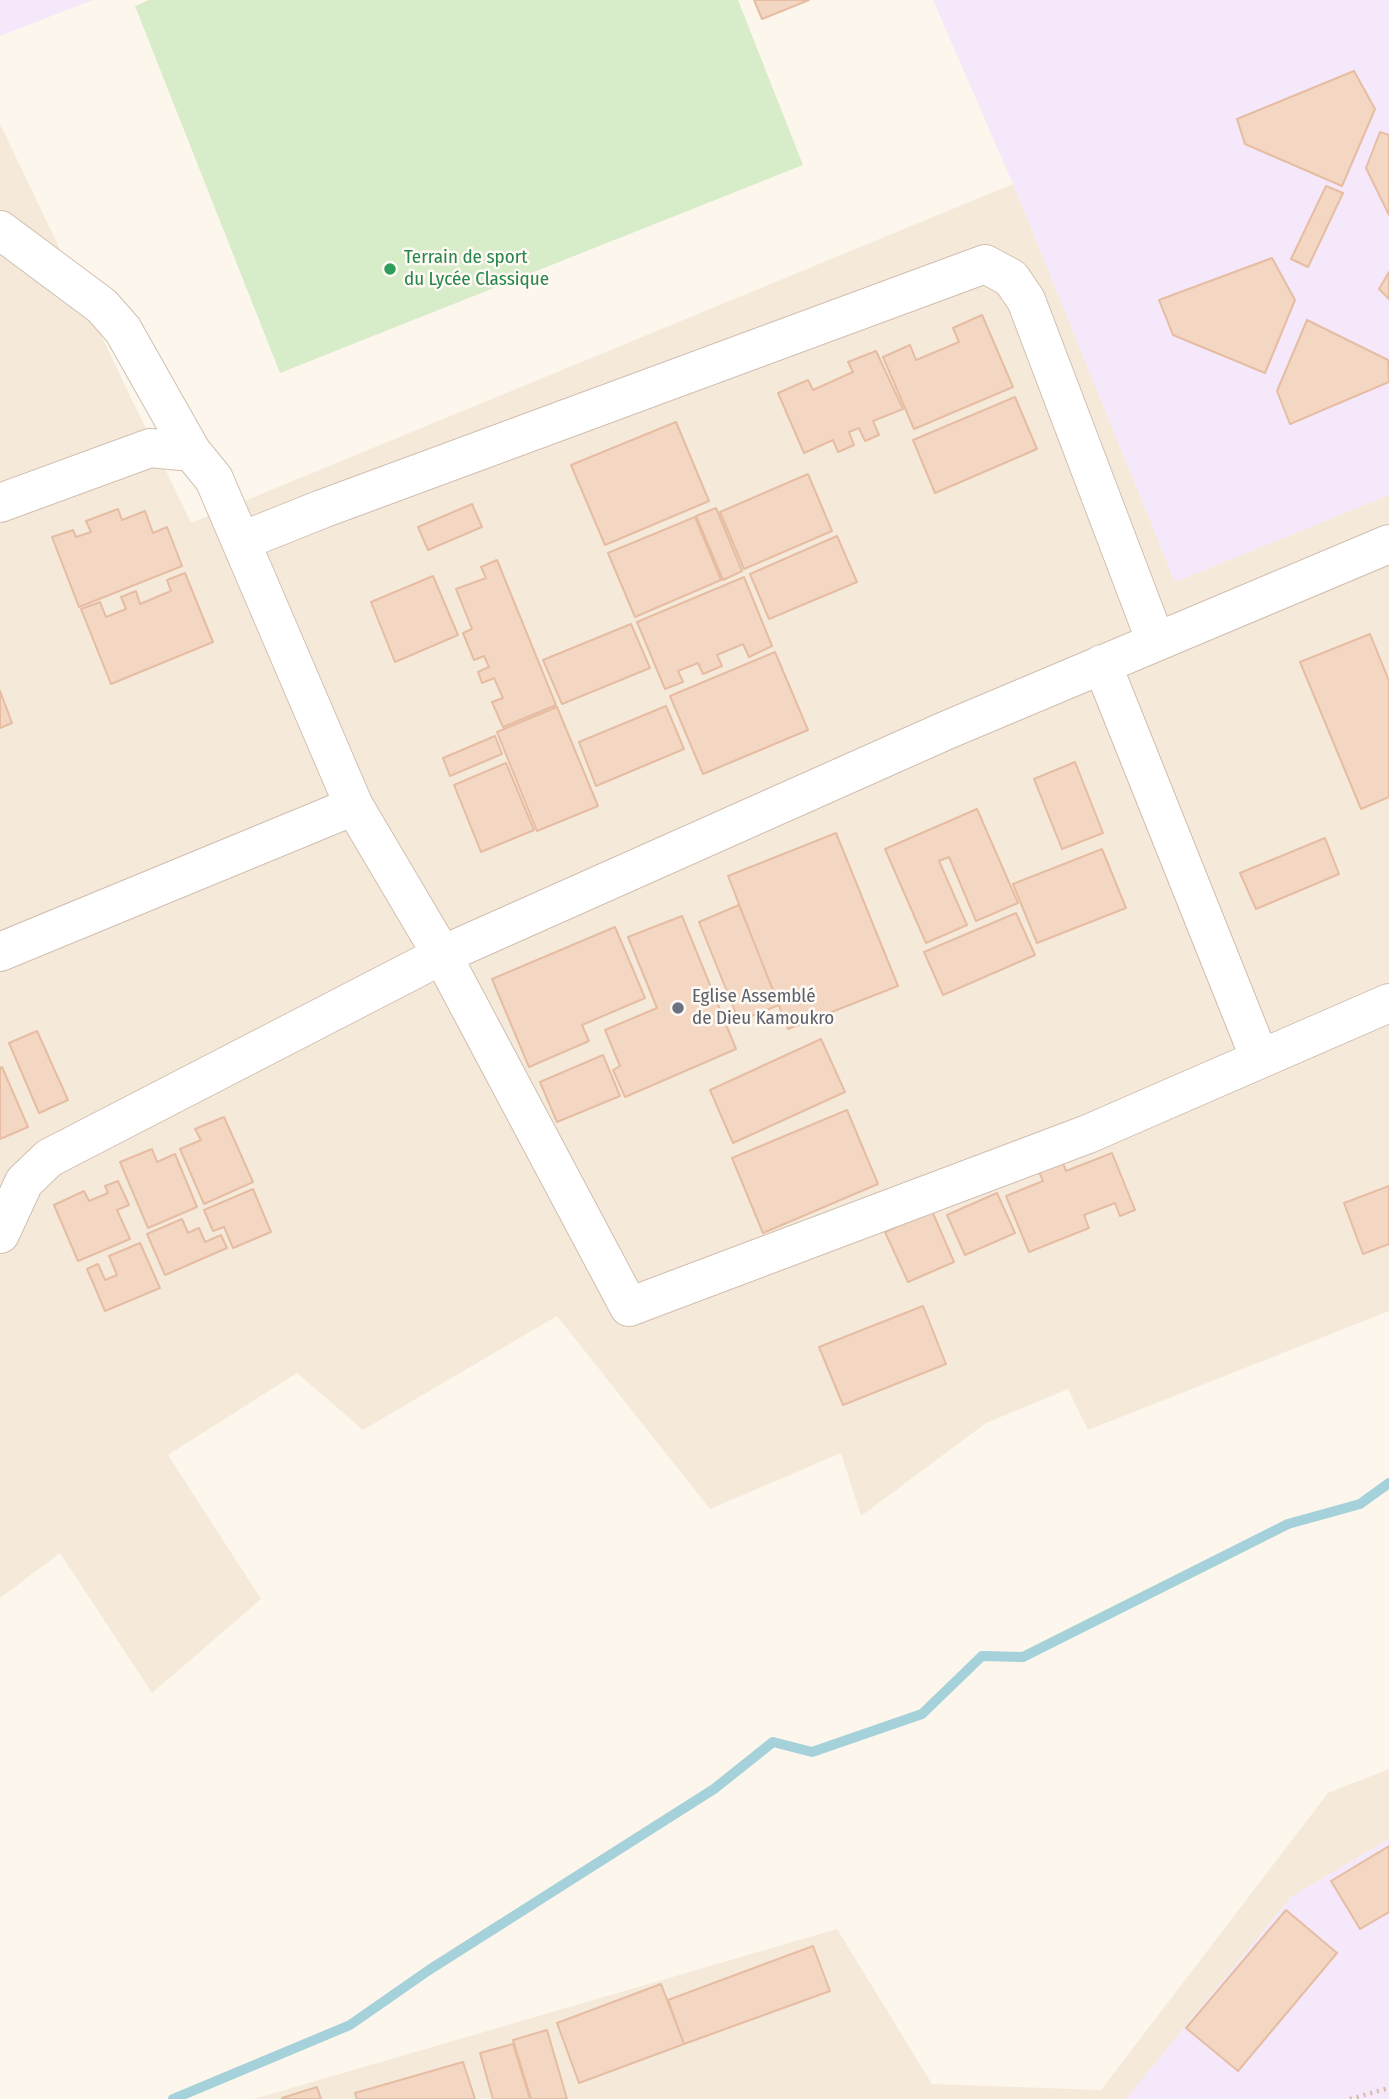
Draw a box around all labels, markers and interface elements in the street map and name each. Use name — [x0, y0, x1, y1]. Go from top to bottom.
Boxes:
place label: Terrain de sport du Lycée Classique — [404, 247, 549, 291]
marker: Terrain de sport du Lycée Classique — [382, 261, 398, 277]
place label: Eglise Assemblé de Dieu Kamoukro — [692, 986, 834, 1030]
marker: Eglise Assemblé de Dieu Kamoukro — [670, 1000, 686, 1016]

